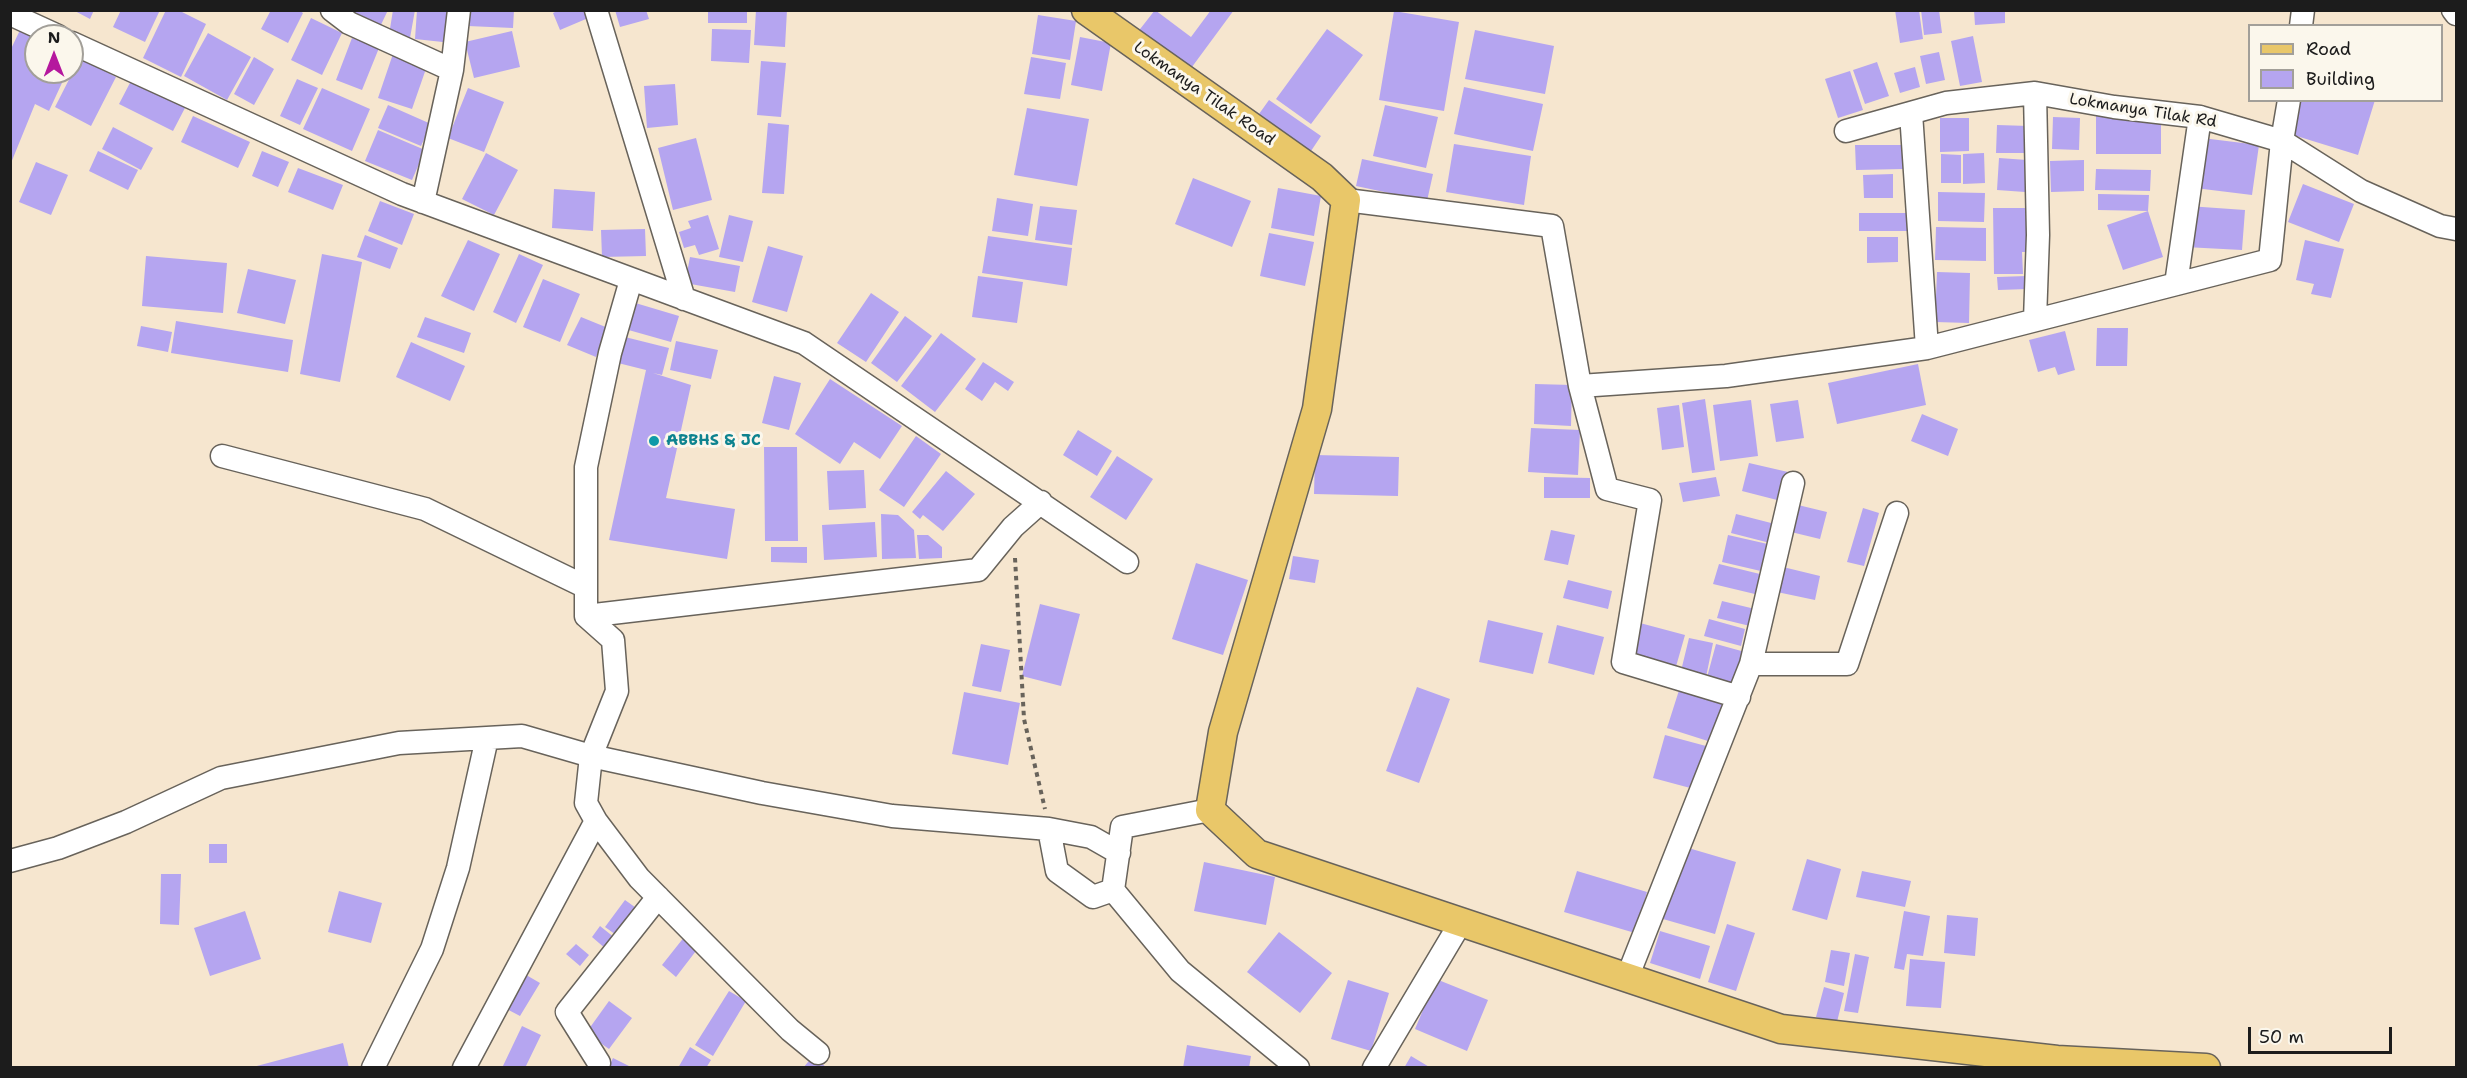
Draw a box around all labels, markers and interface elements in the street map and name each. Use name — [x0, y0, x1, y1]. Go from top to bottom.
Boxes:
north arrow — [24, 24, 84, 84]
legend — [2248, 24, 2443, 102]
text: N — [48, 27, 60, 48]
text: Road — [2306, 37, 2351, 61]
street label: Lokmanya Tilak Road — [1130, 38, 1278, 150]
text: Building — [2306, 67, 2375, 91]
street label: Lokmanya Tilak Rd — [2068, 90, 2218, 132]
place label: ABBHS & JC — [666, 431, 761, 451]
marker: ABBHS & JC — [647, 434, 661, 448]
scale bar — [2251, 1015, 2395, 1053]
text: 50 m — [2259, 1025, 2304, 1049]

